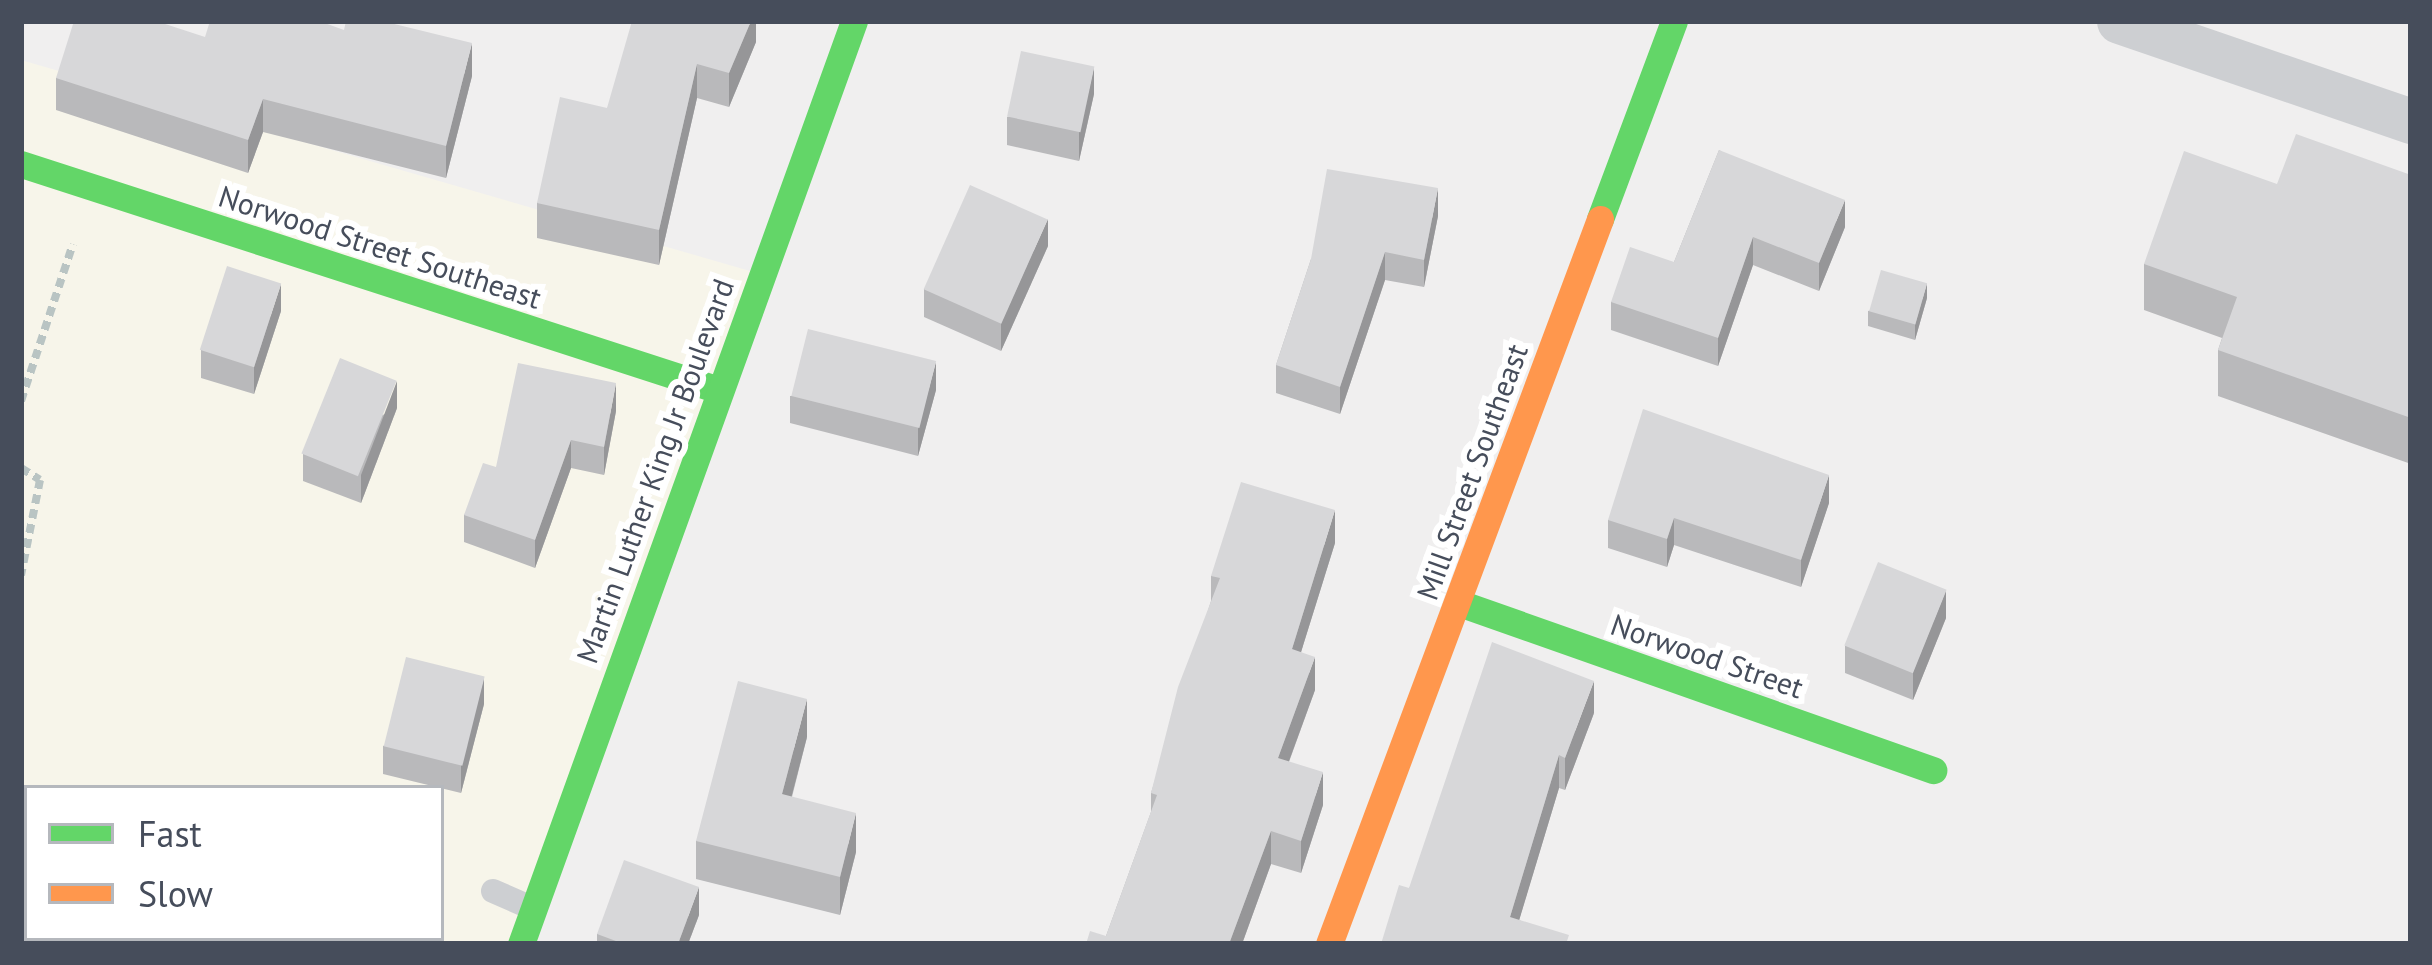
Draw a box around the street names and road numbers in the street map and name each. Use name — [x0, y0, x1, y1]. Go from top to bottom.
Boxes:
street label: Norwood Street Southeast — [214, 178, 546, 316]
street label: Martin Luther King Jr Boulevard — [569, 274, 741, 668]
street label: Mill Street Southeast — [1409, 339, 1535, 605]
street label: Norwood Street — [1606, 606, 1808, 706]

